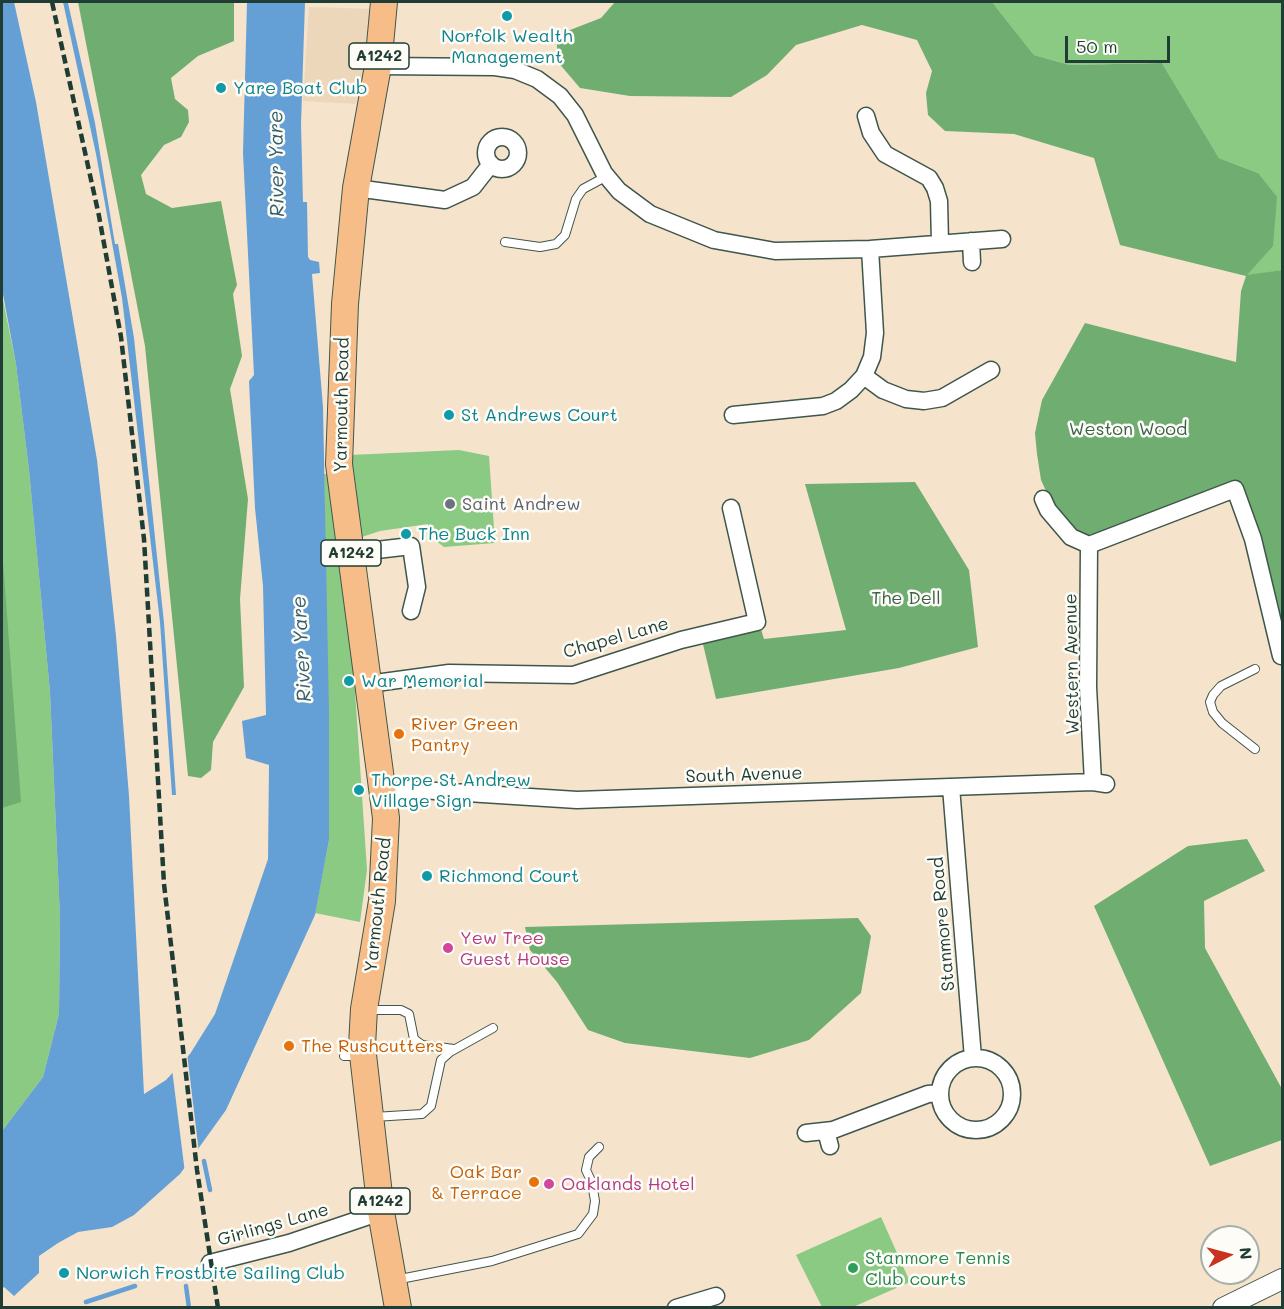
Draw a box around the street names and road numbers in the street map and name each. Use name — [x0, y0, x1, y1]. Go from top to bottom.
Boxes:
road number: A1242 — [349, 43, 409, 69]
street label: Yarmouth Road — [330, 337, 354, 473]
road number: A1242 — [321, 540, 381, 566]
street label: Western Avenue — [1060, 593, 1084, 735]
street label: Chapel Lane — [561, 613, 671, 663]
street label: South Avenue — [685, 762, 803, 788]
street label: Yarmouth Road — [360, 836, 396, 974]
street label: Stanmore Road — [926, 856, 960, 992]
road number: A1242 — [350, 1188, 410, 1214]
street label: Girlings Lane — [215, 1199, 331, 1251]

